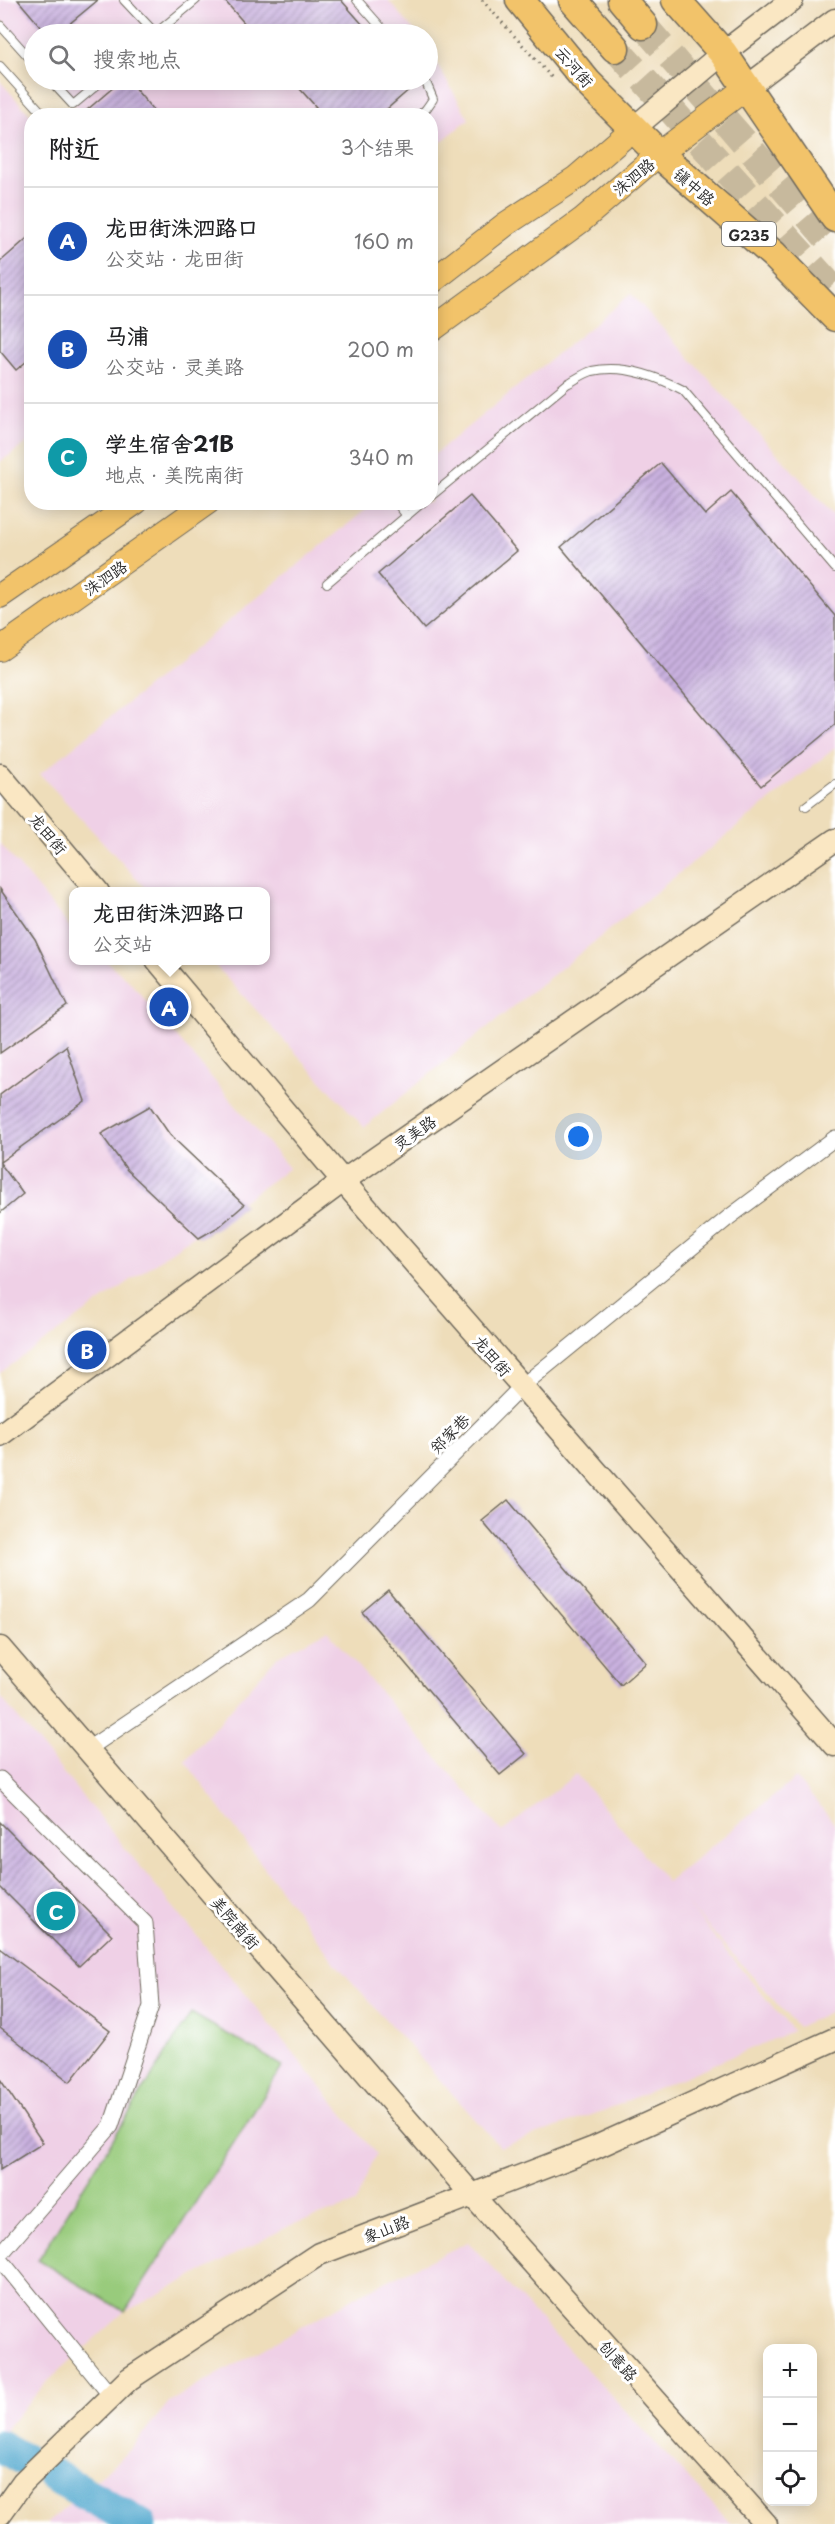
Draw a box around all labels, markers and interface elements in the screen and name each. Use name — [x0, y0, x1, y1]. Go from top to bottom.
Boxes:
search box — [24, 24, 438, 90]
street label: 云河街 — [550, 40, 600, 92]
icon: search — [45, 41, 78, 74]
text: 搜索地点 — [93, 41, 181, 74]
text: 附近 — [48, 128, 100, 167]
text: 3个结果 — [341, 132, 414, 162]
street label: 洙泗路 — [607, 151, 659, 201]
street label: 镇中路 — [669, 161, 721, 211]
text: 龙田街洙泗路口 — [105, 210, 259, 243]
road number: G235 — [722, 222, 776, 246]
text: A — [60, 226, 75, 256]
text: 160 m — [354, 226, 414, 256]
text: 公交站 · 龙田街 — [105, 243, 244, 273]
text: 马浦 — [105, 318, 149, 351]
text: B — [61, 334, 74, 364]
text: 200 m — [347, 334, 414, 364]
text: 公交站 · 灵美路 — [105, 351, 244, 381]
text: 学生宿舍21B — [105, 426, 234, 459]
text: C — [60, 442, 75, 472]
text: 340 m — [349, 442, 414, 472]
text: 地点 · 美院南街 — [105, 459, 244, 489]
street label: 洙泗路 — [78, 553, 132, 601]
street label: 龙田街 — [24, 807, 74, 859]
popup — [69, 887, 270, 965]
text: 龙田街洙泗路口 — [92, 895, 247, 928]
text: 公交站 — [92, 928, 152, 958]
pin: A — [150, 984, 188, 1030]
street label: 灵美路 — [387, 1108, 441, 1156]
your location — [564, 1122, 593, 1151]
pin: B — [68, 1328, 106, 1372]
street label: 龙田街 — [468, 1329, 518, 1381]
street label: 郑家巷 — [424, 1408, 474, 1458]
pin: C — [36, 1888, 76, 1934]
street label: 美院南街 — [206, 1890, 266, 1954]
street label: 象山路 — [359, 2208, 413, 2248]
street label: 创意路 — [594, 2334, 644, 2386]
map controls — [763, 2344, 817, 2506]
button: + — [763, 2344, 817, 2398]
button: − — [763, 2398, 817, 2452]
button: locate — [763, 2452, 817, 2506]

